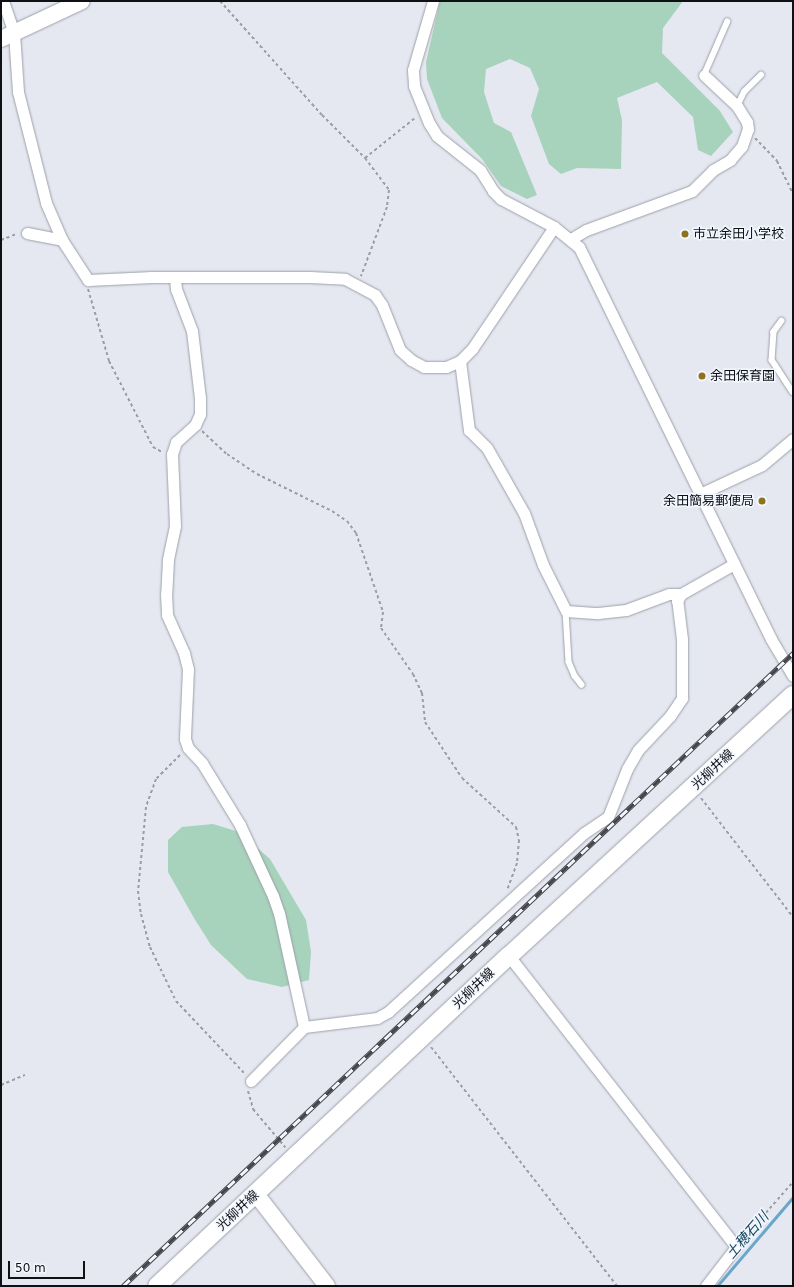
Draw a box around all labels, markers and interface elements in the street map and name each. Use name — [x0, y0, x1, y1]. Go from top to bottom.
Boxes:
place label: 市立余田小学校 — [693, 226, 784, 242]
marker: 市立余田小学校 — [680, 229, 690, 239]
place label: 余田保育園 — [710, 368, 775, 384]
marker: 余田保育園 — [697, 371, 707, 381]
place label: 余田簡易郵便局 — [663, 493, 754, 509]
marker: 余田簡易郵便局 — [757, 496, 767, 506]
street label: 光柳井線 — [689, 747, 737, 793]
street label: 光柳井線 — [450, 965, 498, 1013]
street label: 光柳井線 — [214, 1188, 262, 1234]
water label: 土穂石川 — [722, 1208, 772, 1262]
scale bar — [10, 1253, 87, 1279]
text: 50 m — [15, 1261, 46, 1275]

